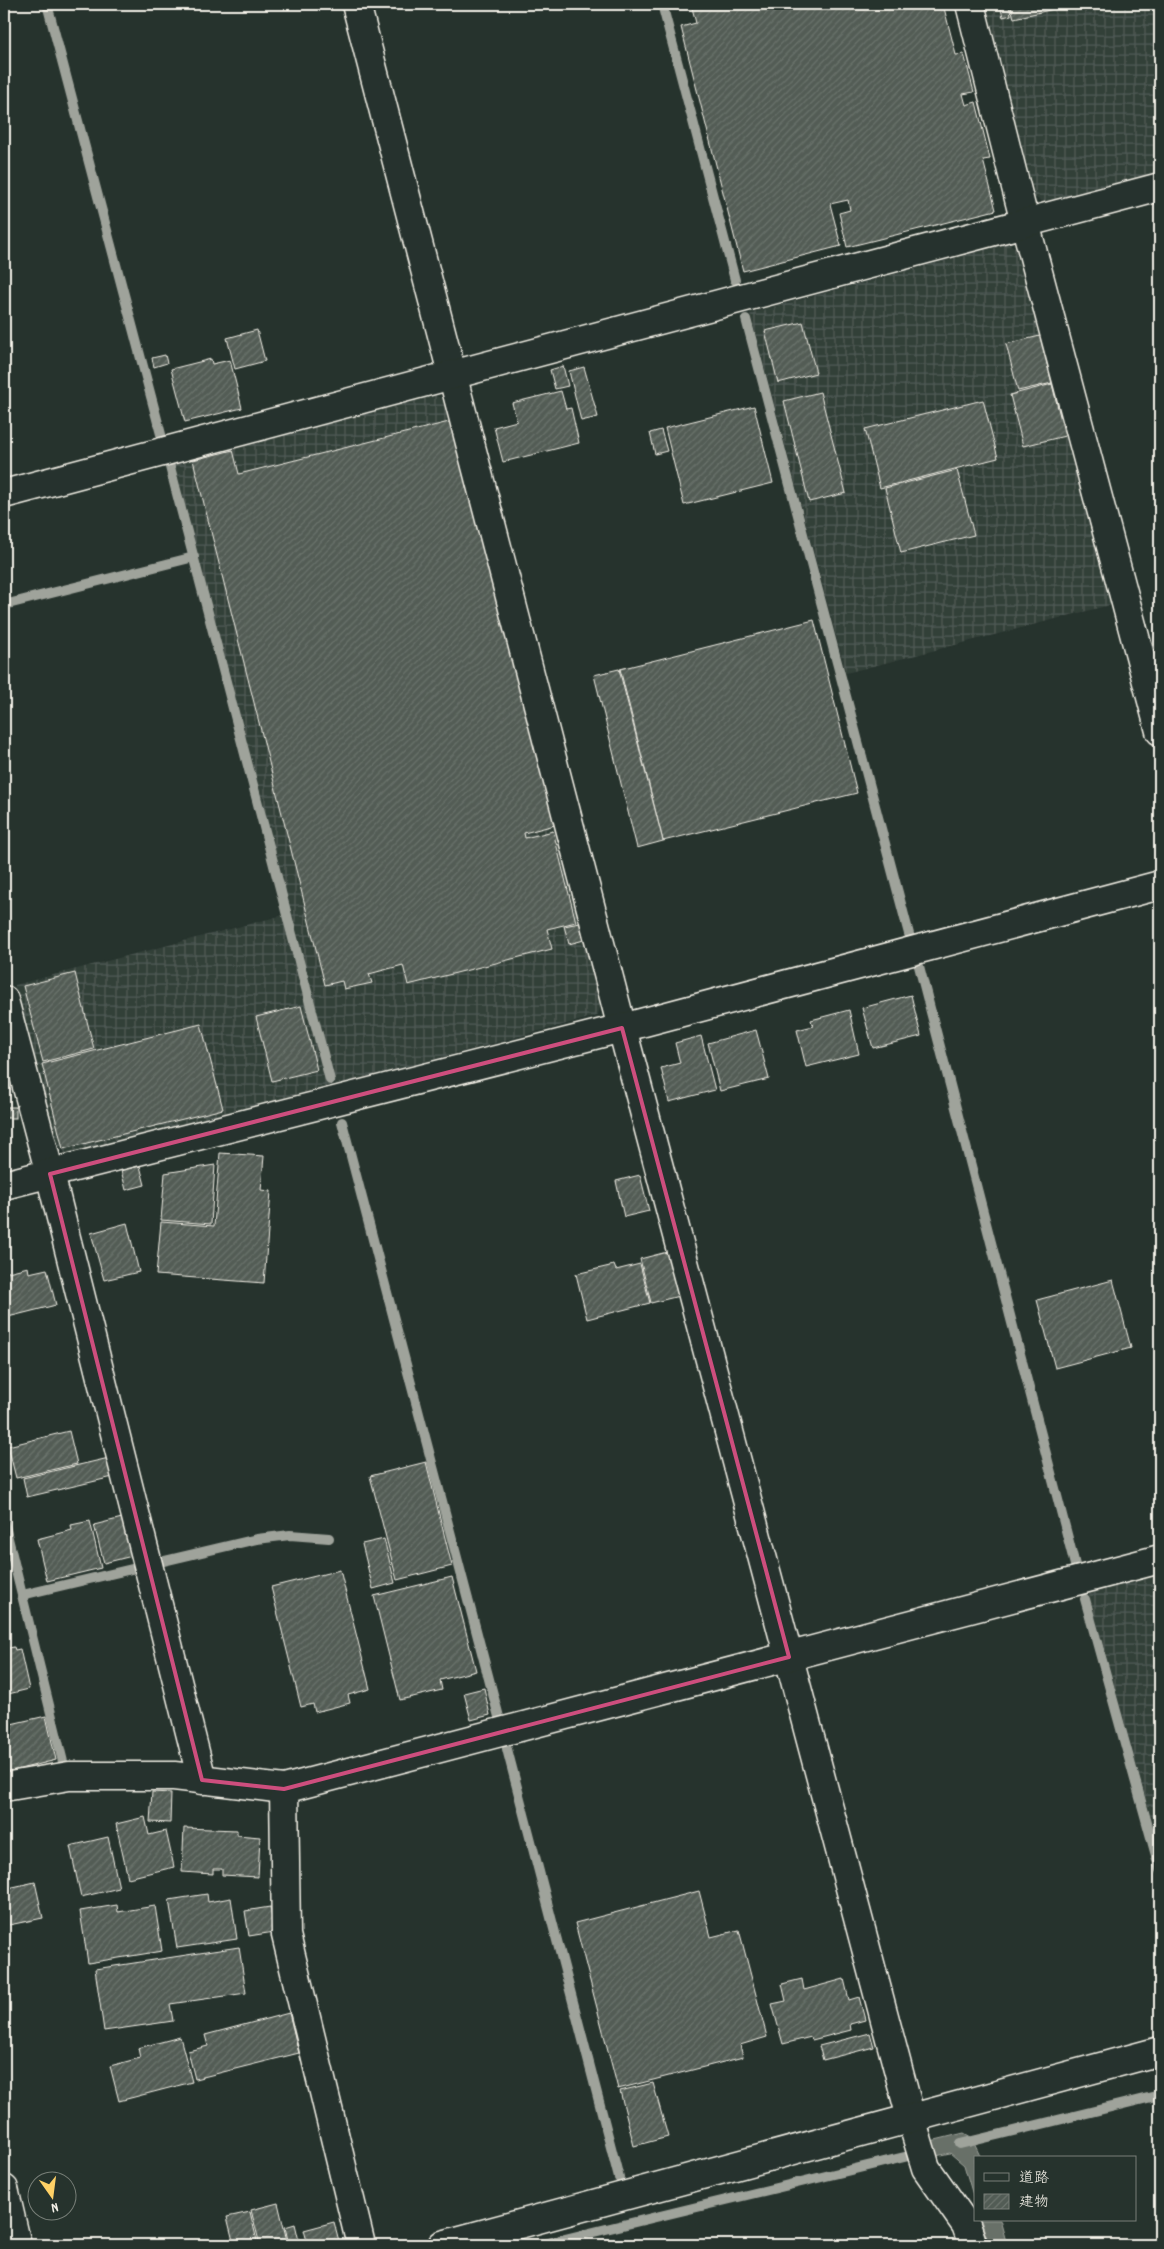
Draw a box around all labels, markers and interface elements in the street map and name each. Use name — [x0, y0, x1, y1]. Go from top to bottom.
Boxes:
legend — [974, 2156, 1136, 2222]
text: 道路 — [1019, 2168, 1049, 2190]
north arrow — [28, 2172, 78, 2222]
text: 建物 — [1019, 2192, 1049, 2214]
text: N — [49, 2196, 60, 2217]

